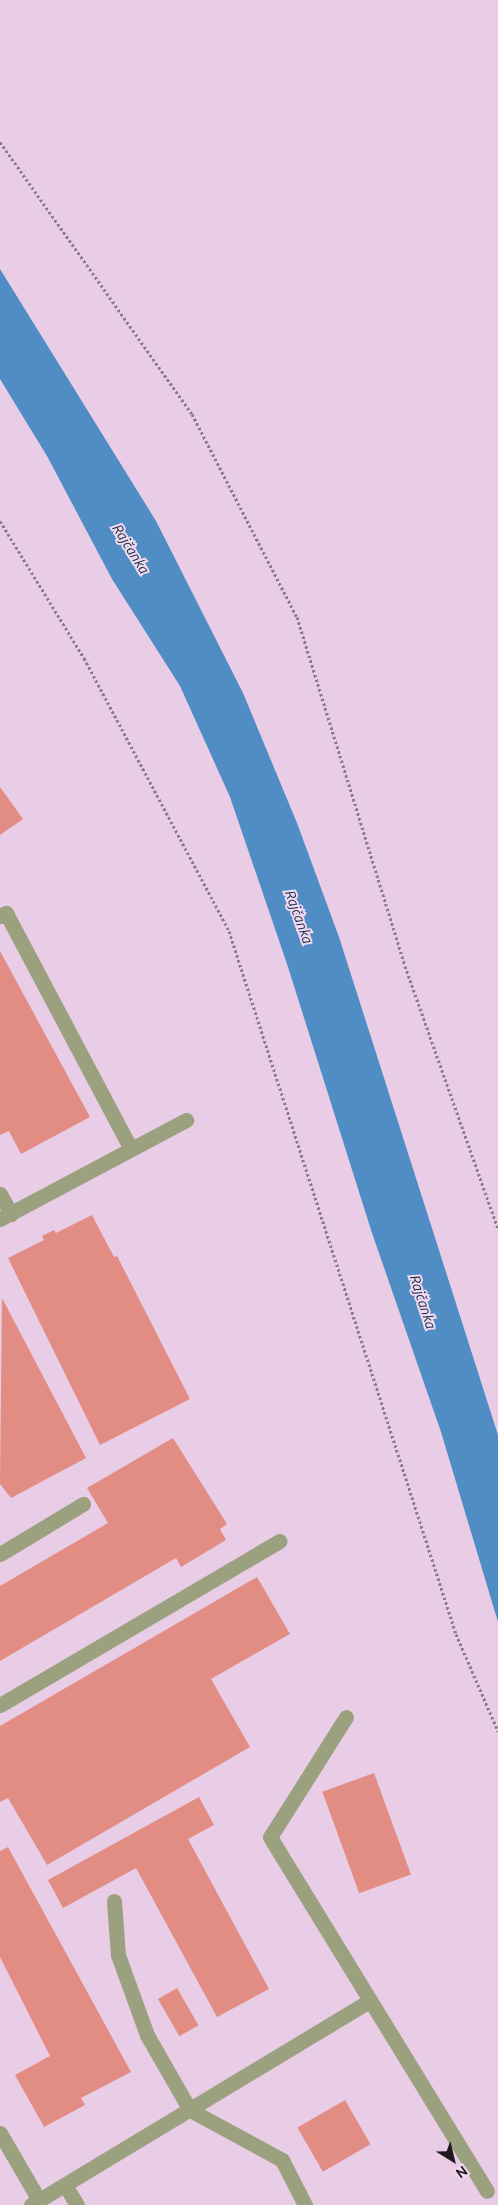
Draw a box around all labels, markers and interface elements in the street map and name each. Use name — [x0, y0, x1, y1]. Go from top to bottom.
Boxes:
water label: Rajčanka — [109, 521, 153, 577]
water label: Rajčanka — [282, 888, 316, 946]
water label: Rajčanka — [406, 1273, 440, 1331]
north arrow — [428, 2135, 478, 2185]
text: N — [453, 2163, 471, 2182]

